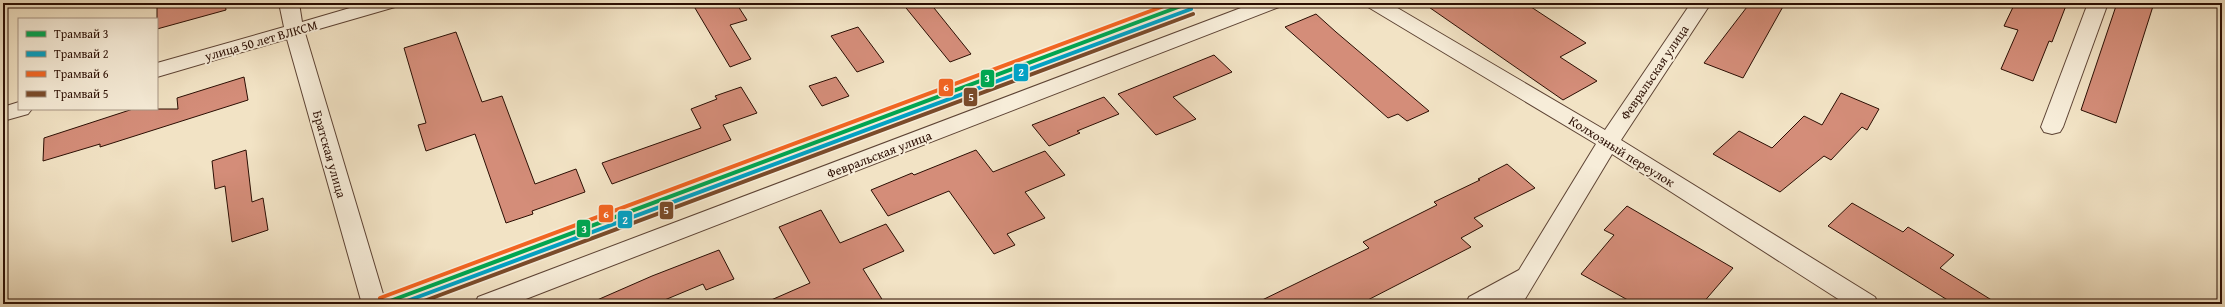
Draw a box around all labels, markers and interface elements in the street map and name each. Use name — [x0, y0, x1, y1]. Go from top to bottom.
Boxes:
street label: улица 50 лет ВЛКСМ — [202, 15, 320, 66]
legend — [18, 18, 158, 110]
street label: Февральская улица — [1616, 20, 1694, 123]
text: Трамвай 3 — [54, 25, 109, 42]
text: Трамвай 2 — [54, 45, 109, 62]
line badge: 2 — [1013, 63, 1029, 82]
text: 2 — [1018, 64, 1024, 80]
text: Трамвай 6 — [54, 65, 109, 82]
line badge: 3 — [980, 69, 995, 88]
text: 3 — [984, 70, 990, 86]
line badge: 6 — [938, 78, 954, 97]
text: 6 — [943, 79, 949, 95]
text: Трамвай 5 — [54, 85, 109, 102]
line badge: 5 — [963, 87, 978, 107]
text: 5 — [968, 89, 974, 105]
street label: Братская улица — [308, 108, 351, 201]
street label: Колхозный переулок — [1565, 111, 1679, 192]
street label: Февральская улица — [824, 125, 935, 183]
line badge: 5 — [659, 201, 674, 220]
text: 5 — [663, 202, 669, 218]
line badge: 6 — [598, 204, 614, 223]
text: 6 — [603, 206, 609, 222]
line badge: 2 — [617, 210, 633, 229]
text: 2 — [622, 212, 628, 228]
line badge: 3 — [576, 219, 591, 238]
text: 3 — [581, 221, 587, 237]

